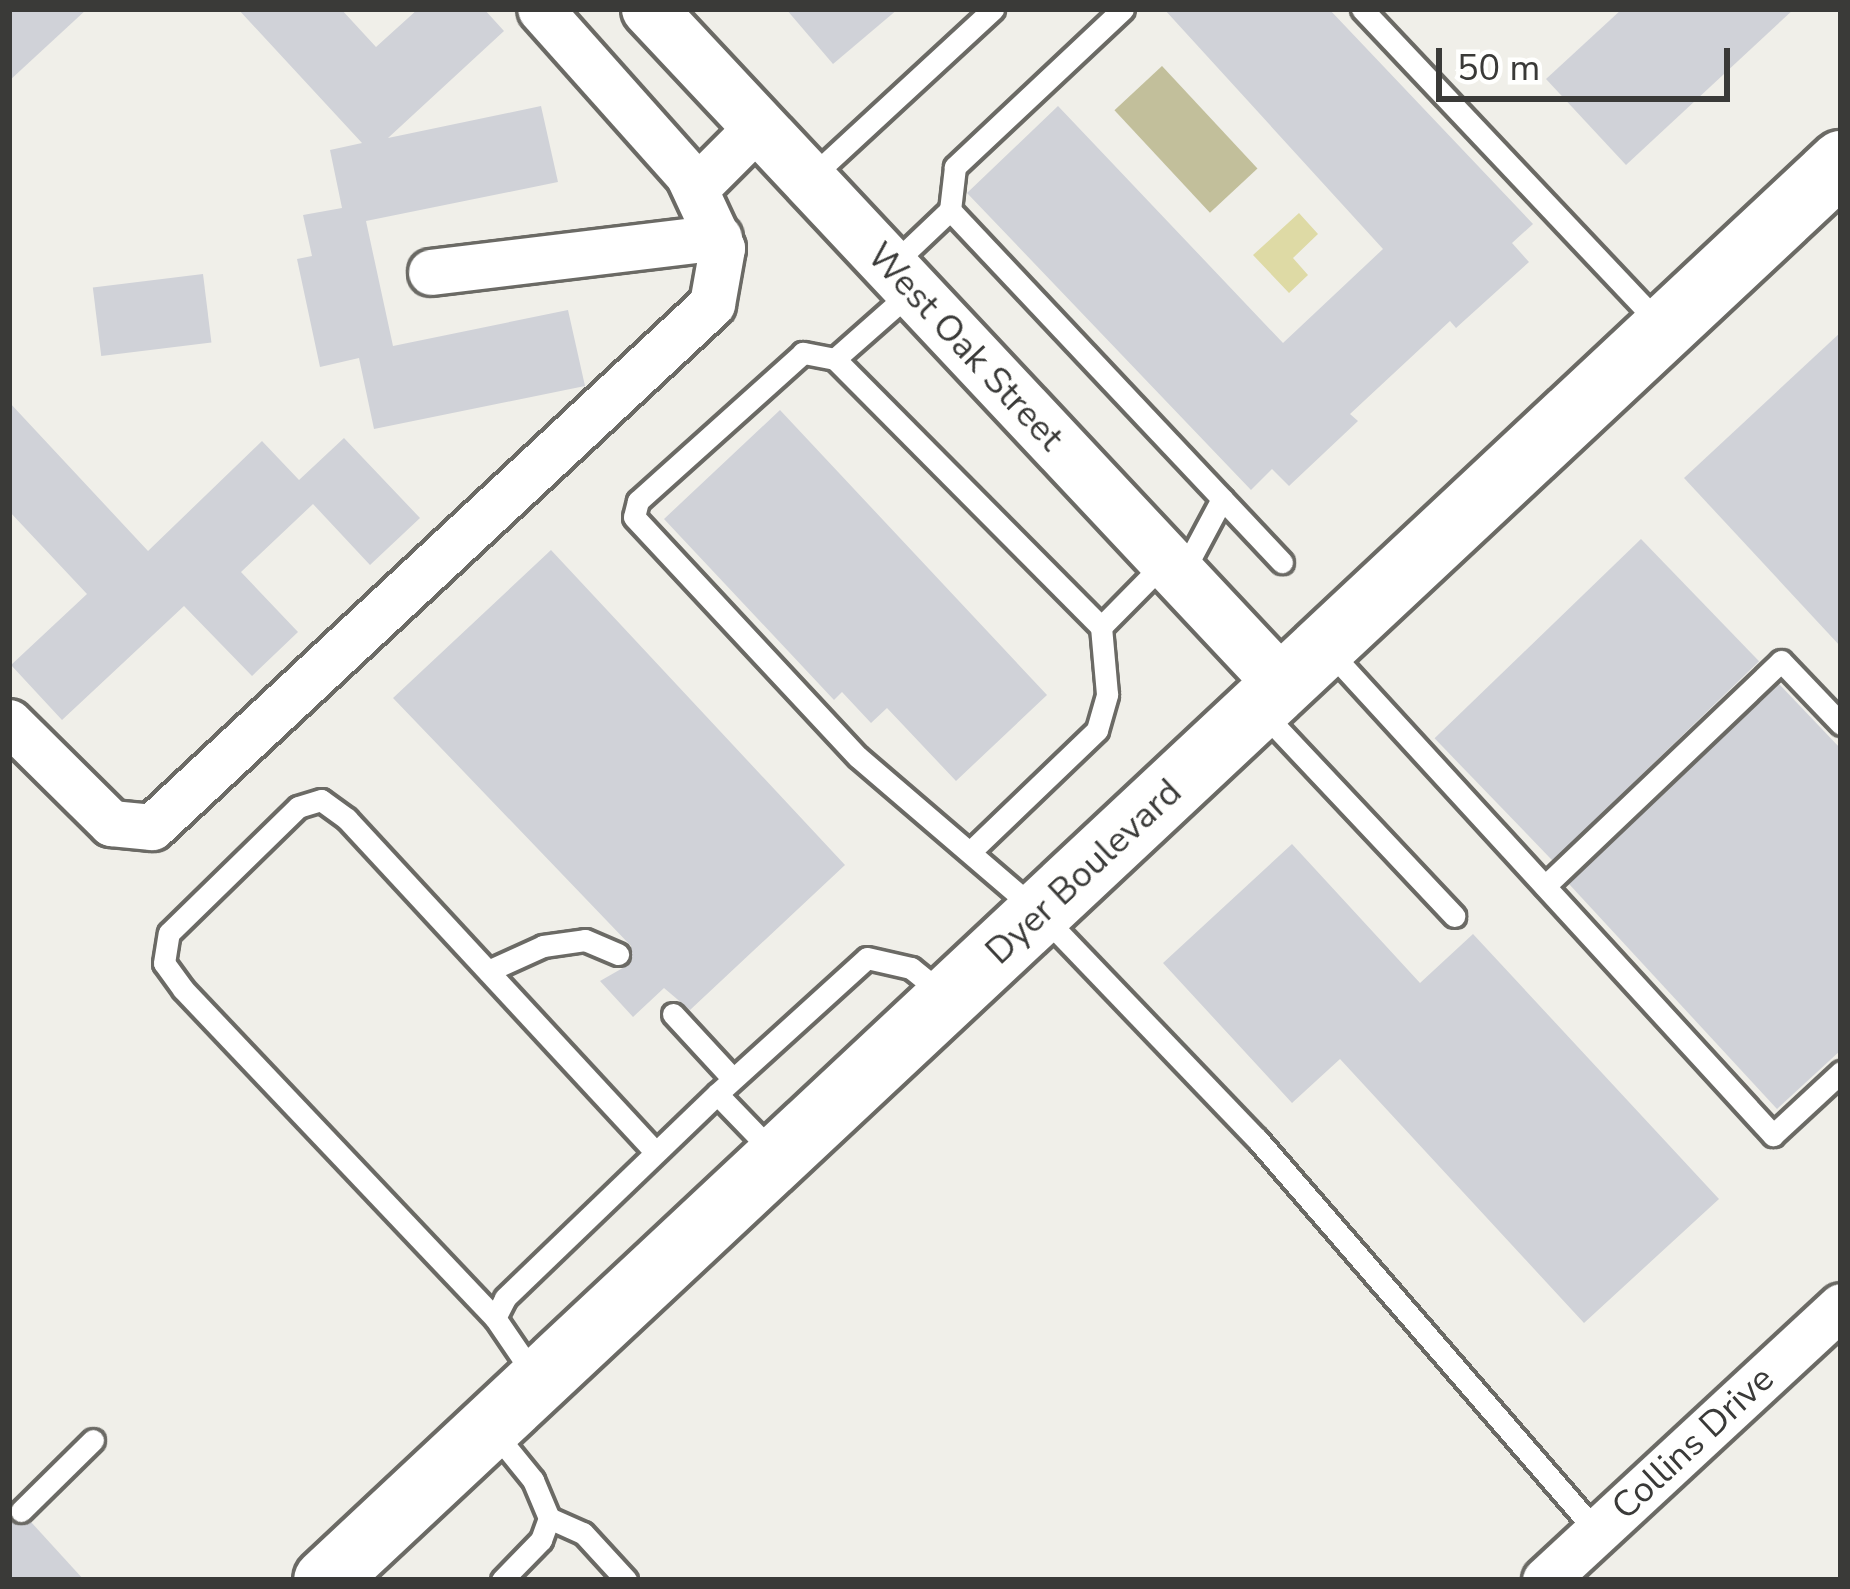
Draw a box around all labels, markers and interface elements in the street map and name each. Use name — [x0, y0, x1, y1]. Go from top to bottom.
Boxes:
scale bar — [1442, 24, 1736, 98]
text: 50 m — [1457, 44, 1540, 93]
street label: West Oak Street — [858, 234, 1072, 460]
street label: Dyer Boulevard — [977, 771, 1191, 973]
street label: Collins Drive — [1603, 1357, 1783, 1529]

